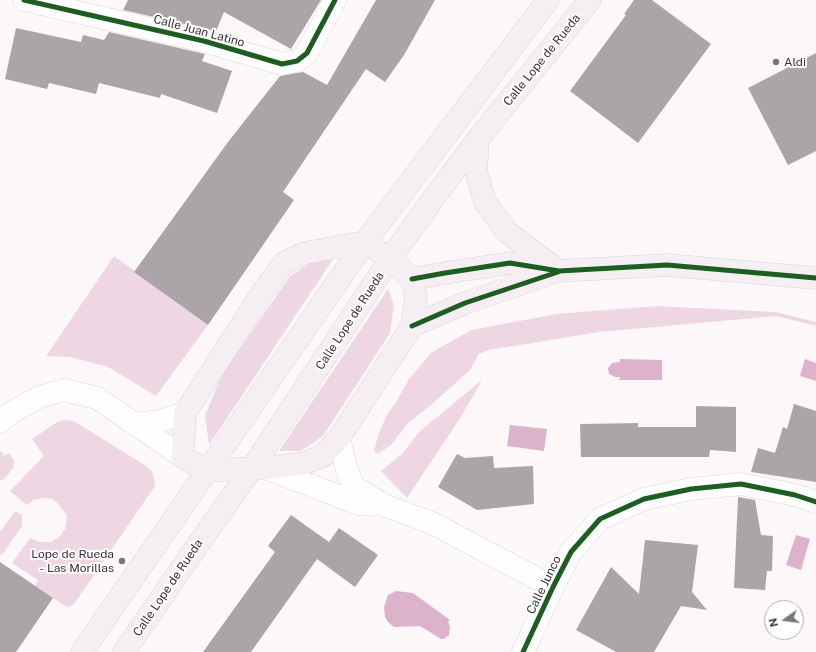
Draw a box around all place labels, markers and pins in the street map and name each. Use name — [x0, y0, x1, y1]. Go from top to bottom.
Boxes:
place label: Aldi — [784, 55, 806, 69]
marker: Aldi — [771, 57, 781, 67]
place label: Lope de Rueda - Las Morillas — [31, 547, 114, 575]
marker: Lope de Rueda - Las Morillas — [117, 556, 127, 566]

